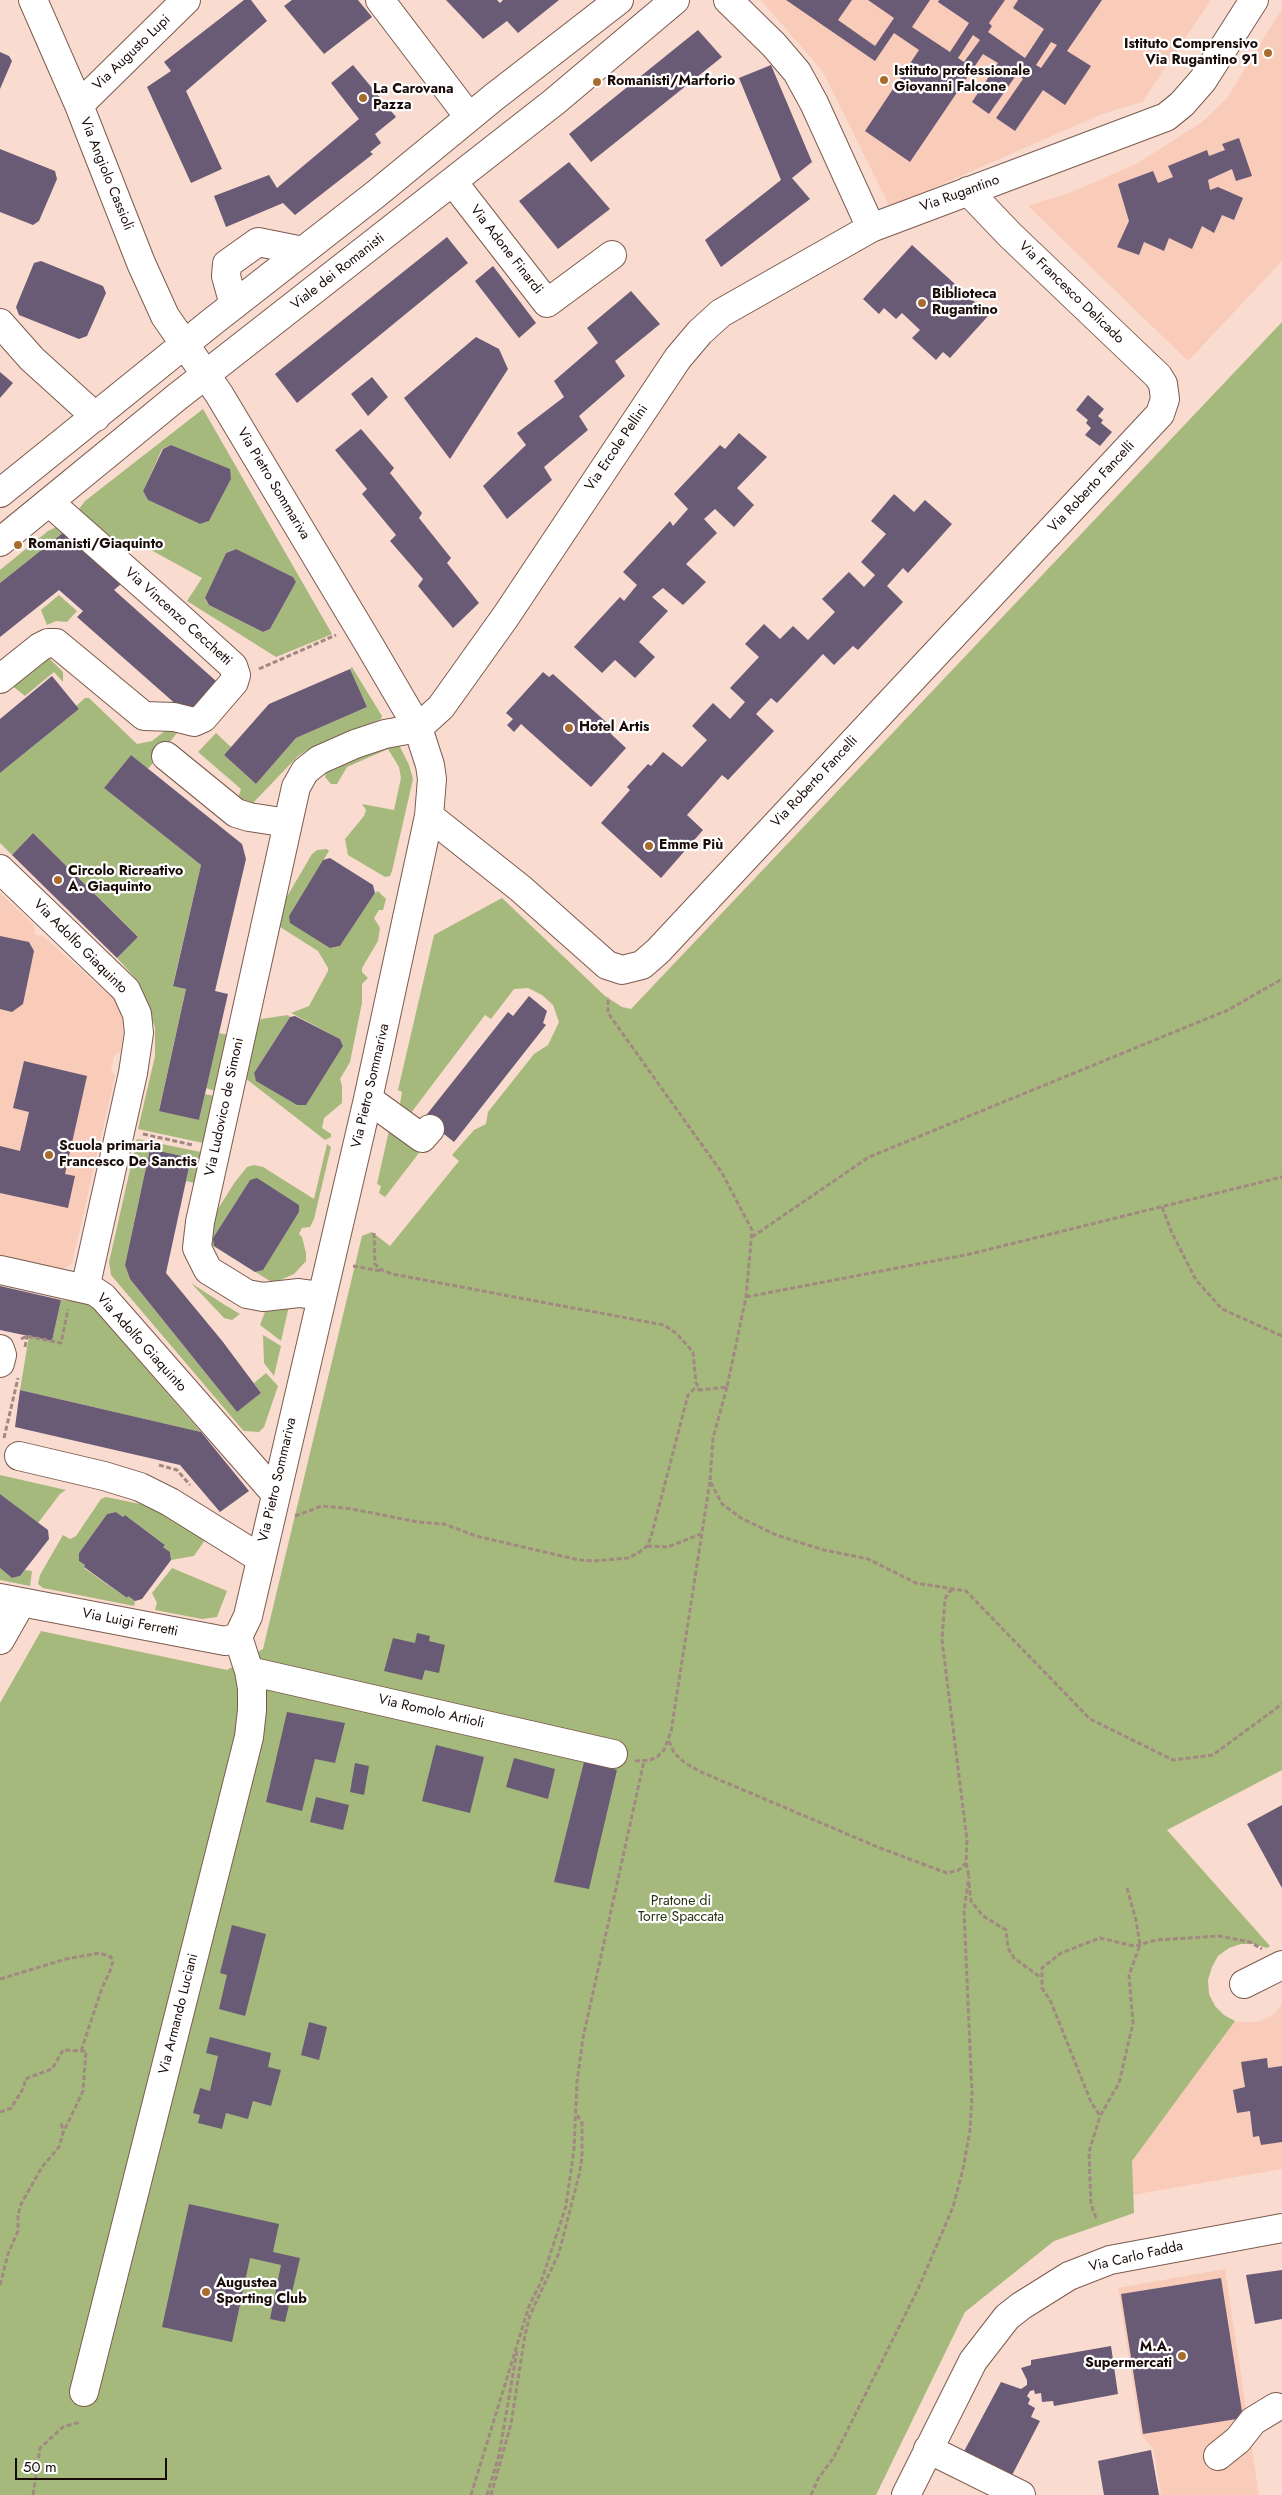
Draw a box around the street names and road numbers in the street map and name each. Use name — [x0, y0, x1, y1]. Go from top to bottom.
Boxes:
street label: Via Augusto Lupi — [90, 12, 174, 94]
street label: Via Angiolo Cassioli — [76, 115, 136, 233]
street label: Via Rugantino — [918, 172, 1002, 216]
street label: Via Adone Finardi — [466, 202, 546, 298]
street label: Viale dei Romanisti — [288, 230, 388, 314]
street label: Via Francesco Delicado — [1015, 238, 1127, 348]
street label: Via Ercole Pellini — [582, 402, 652, 494]
street label: Via Pietro Sommariva — [233, 425, 313, 543]
street label: Via Roberto Fancelli — [1045, 438, 1139, 536]
street label: Via Vincenzo Cecchetti — [121, 564, 235, 670]
street label: Via Roberto Fancelli — [768, 733, 862, 831]
street label: Via Adolfo Giaquinto — [29, 896, 131, 998]
street label: Via Pietro Sommariva — [348, 1022, 394, 1150]
street label: Via Ludovico de Simoni — [202, 1036, 248, 1178]
street label: Via Adolfo Giaquinto — [93, 1290, 189, 1396]
street label: Via Pietro Sommariva — [255, 1416, 301, 1544]
street label: Via Luigi Ferretti — [81, 1605, 179, 1641]
street label: Via Romolo Artioli — [376, 1692, 486, 1732]
street label: Via Armando Luciani — [156, 1952, 202, 2076]
street label: Via Carlo Fadda — [1087, 2238, 1185, 2276]

